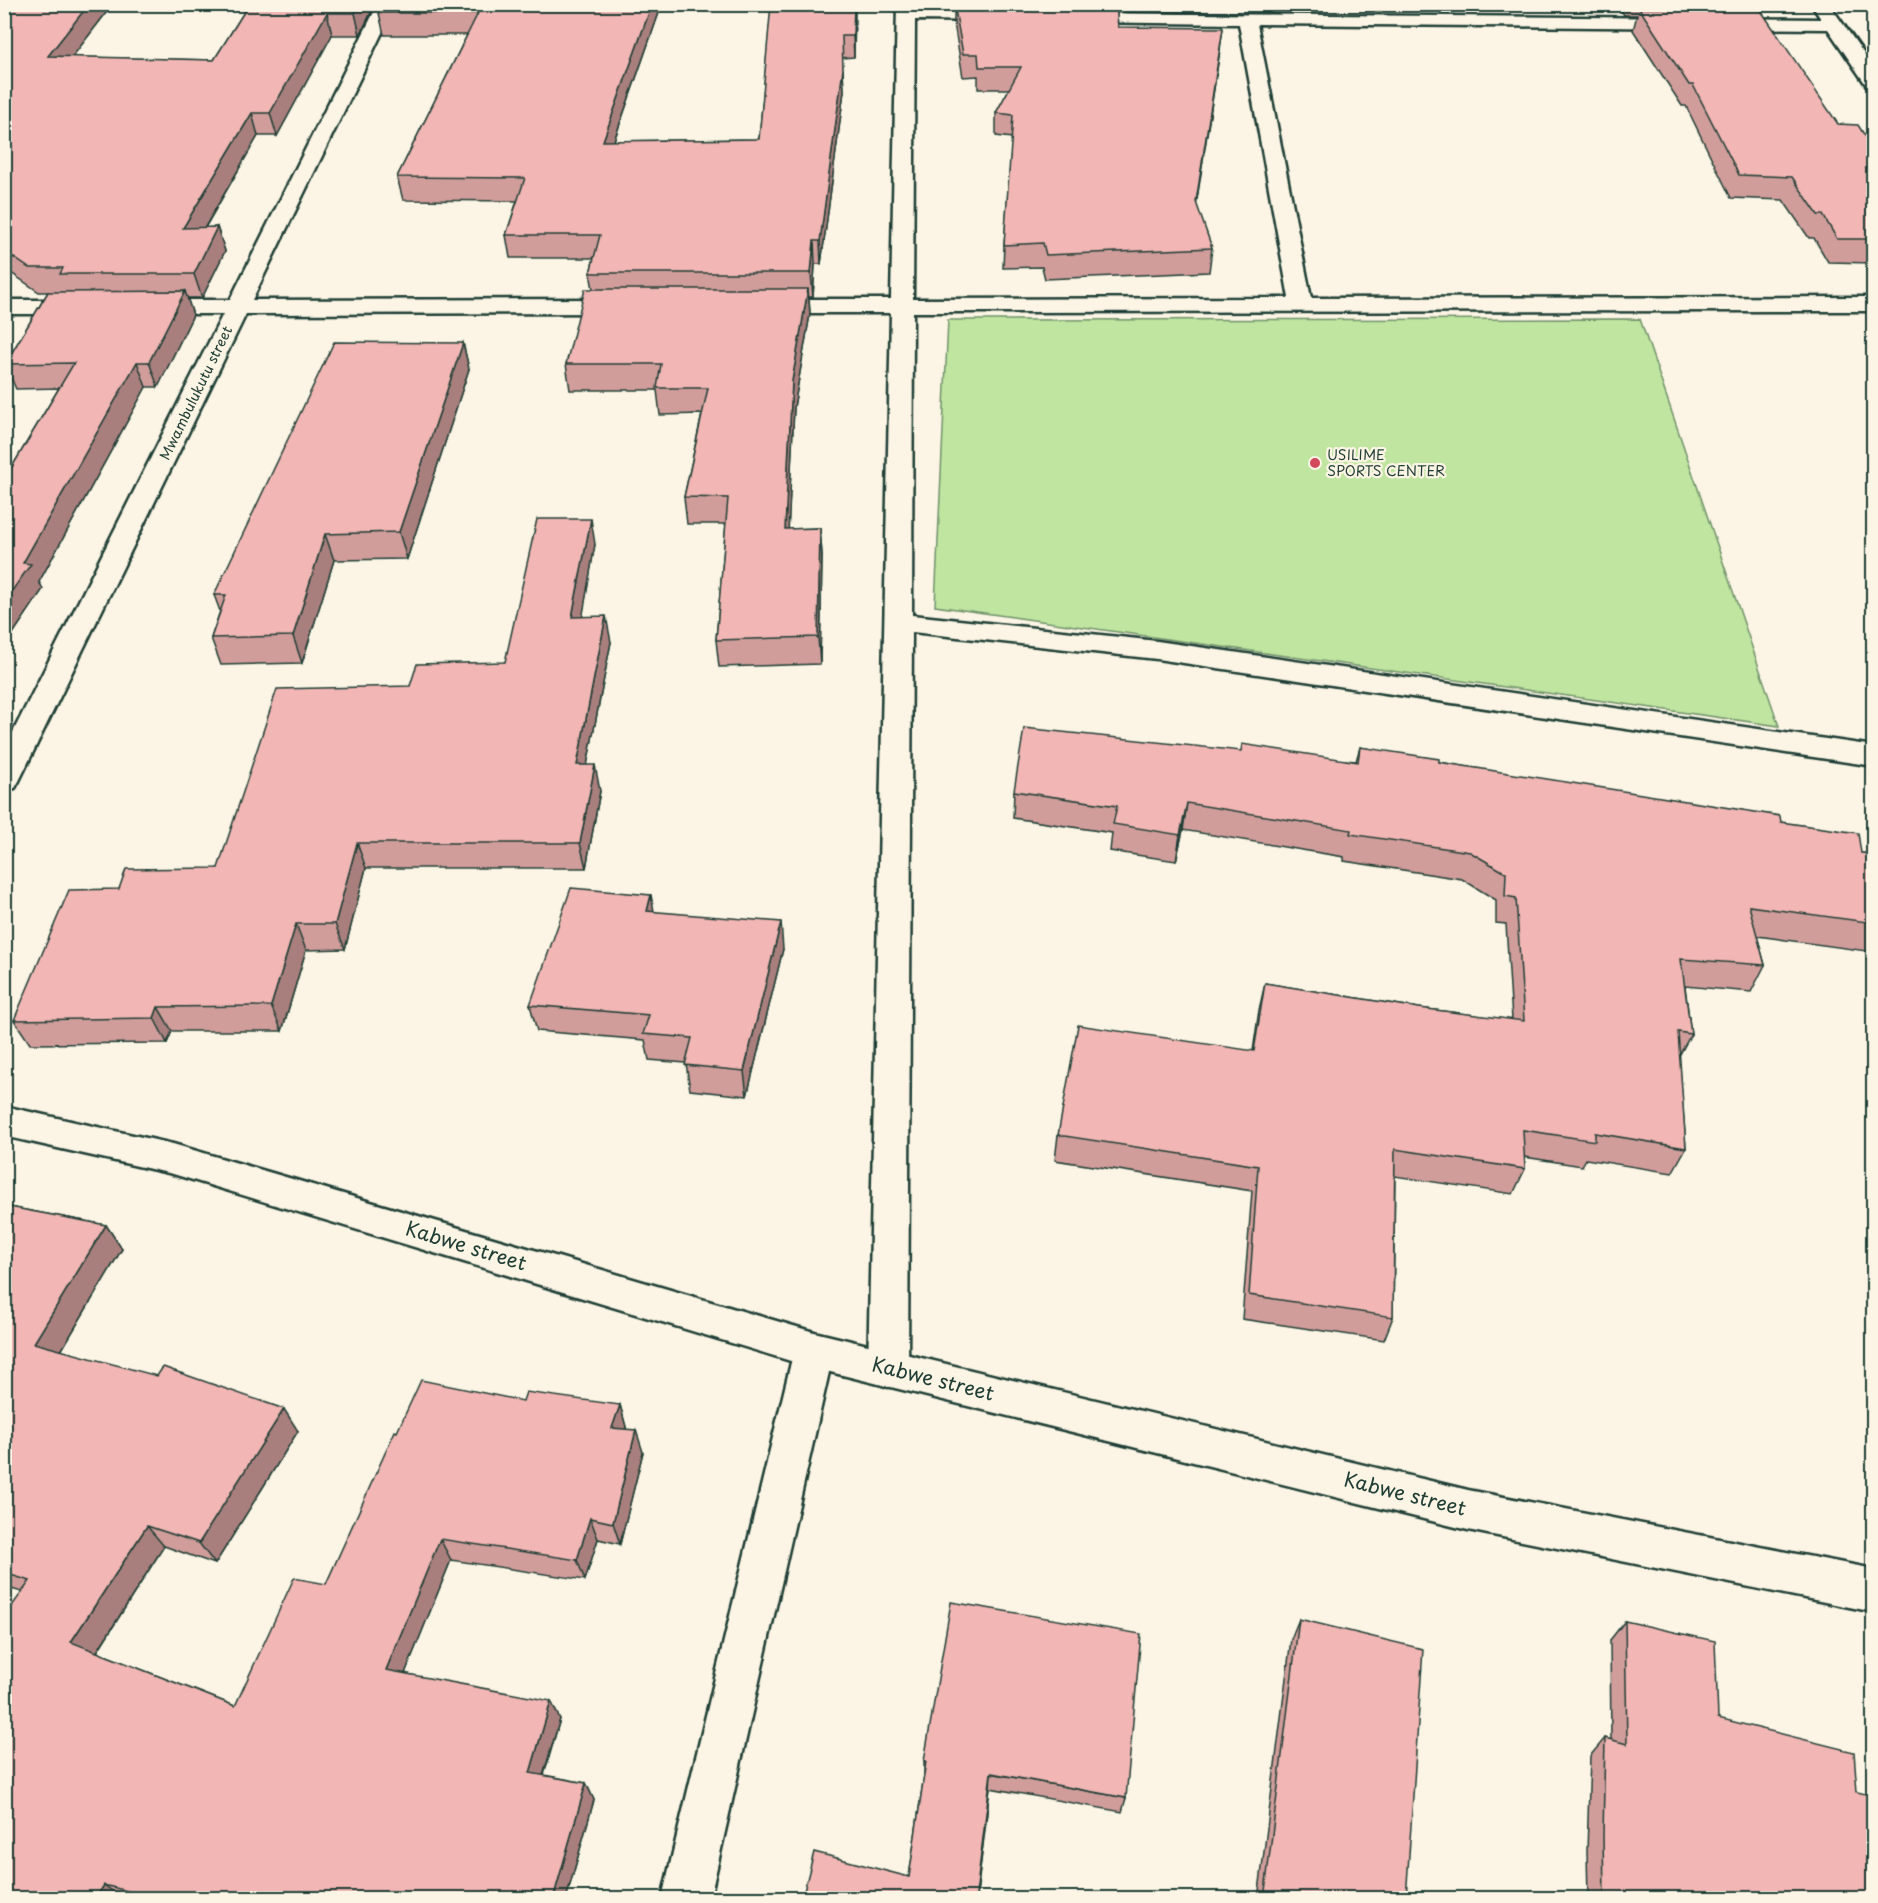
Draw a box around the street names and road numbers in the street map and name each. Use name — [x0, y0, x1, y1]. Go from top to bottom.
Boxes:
street label: Mwambulukutu street — [154, 322, 237, 463]
street label: Kabwe street — [402, 1212, 530, 1278]
street label: Kabwe street — [869, 1348, 998, 1408]
street label: Kabwe street — [1341, 1463, 1470, 1523]

